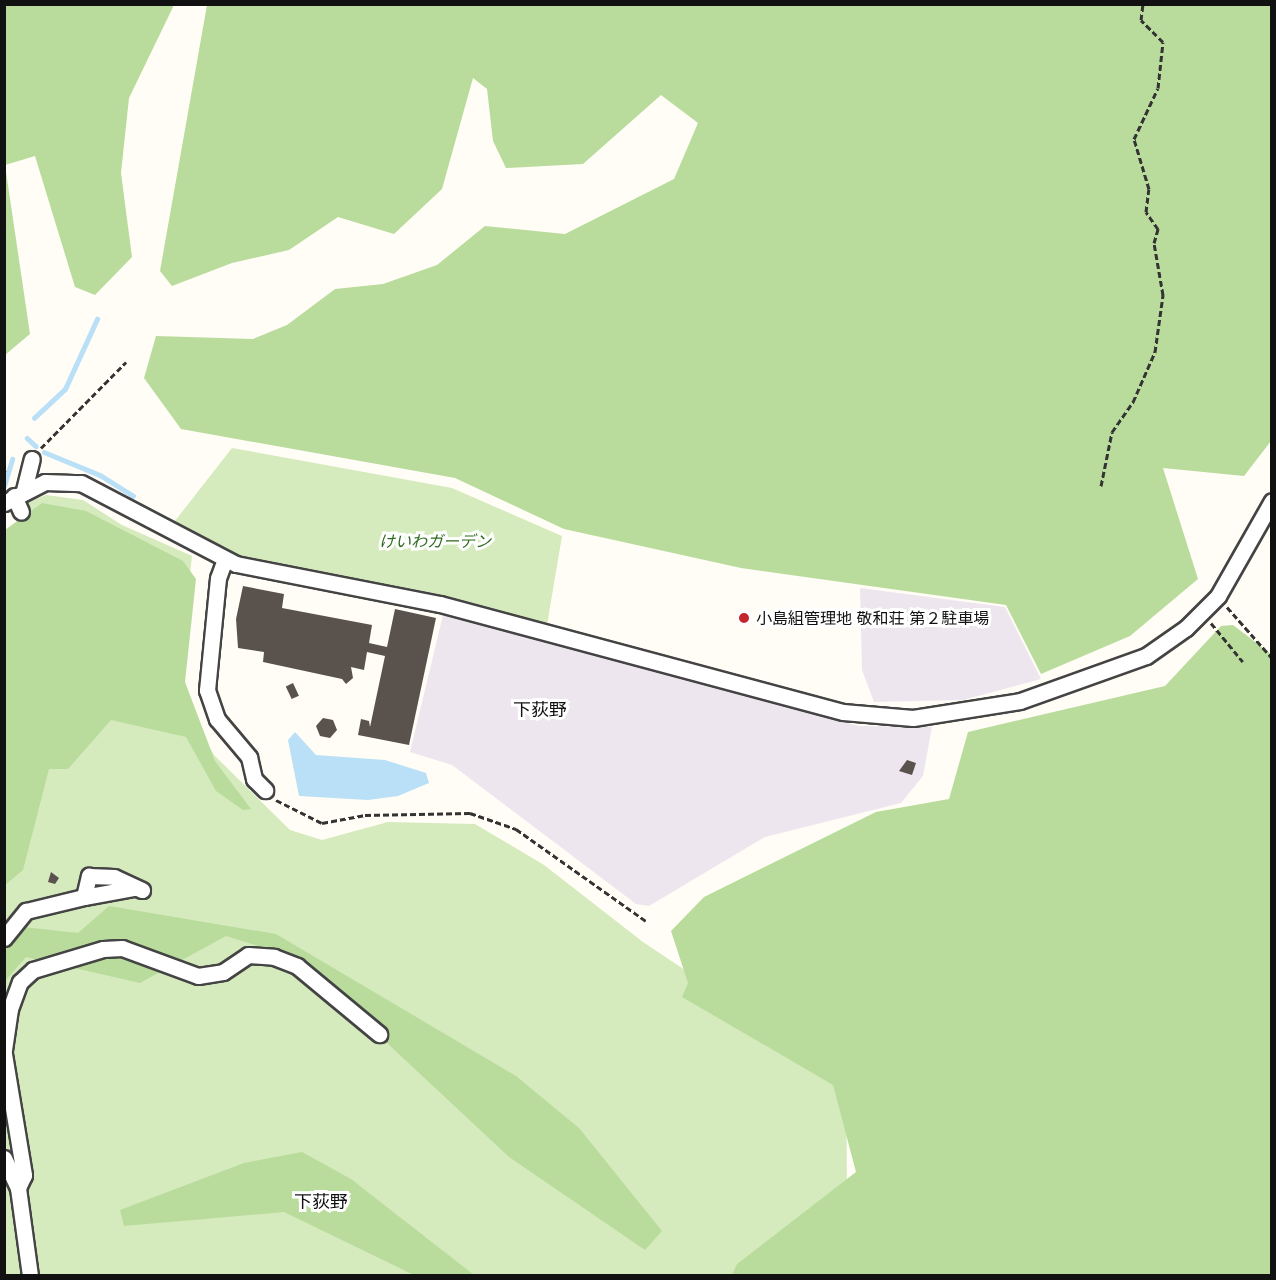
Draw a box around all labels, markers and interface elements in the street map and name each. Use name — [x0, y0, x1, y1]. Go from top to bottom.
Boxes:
park label: けいわガーデン — [379, 531, 491, 551]
place label: 小島組管理地 敬和荘 第２駐車場 — [756, 608, 989, 628]
marker: 小島組管理地 敬和荘 第２駐車場 — [737, 611, 751, 625]
district label: 下荻野 — [513, 699, 567, 721]
district label: 下荻野 — [294, 1191, 348, 1213]

